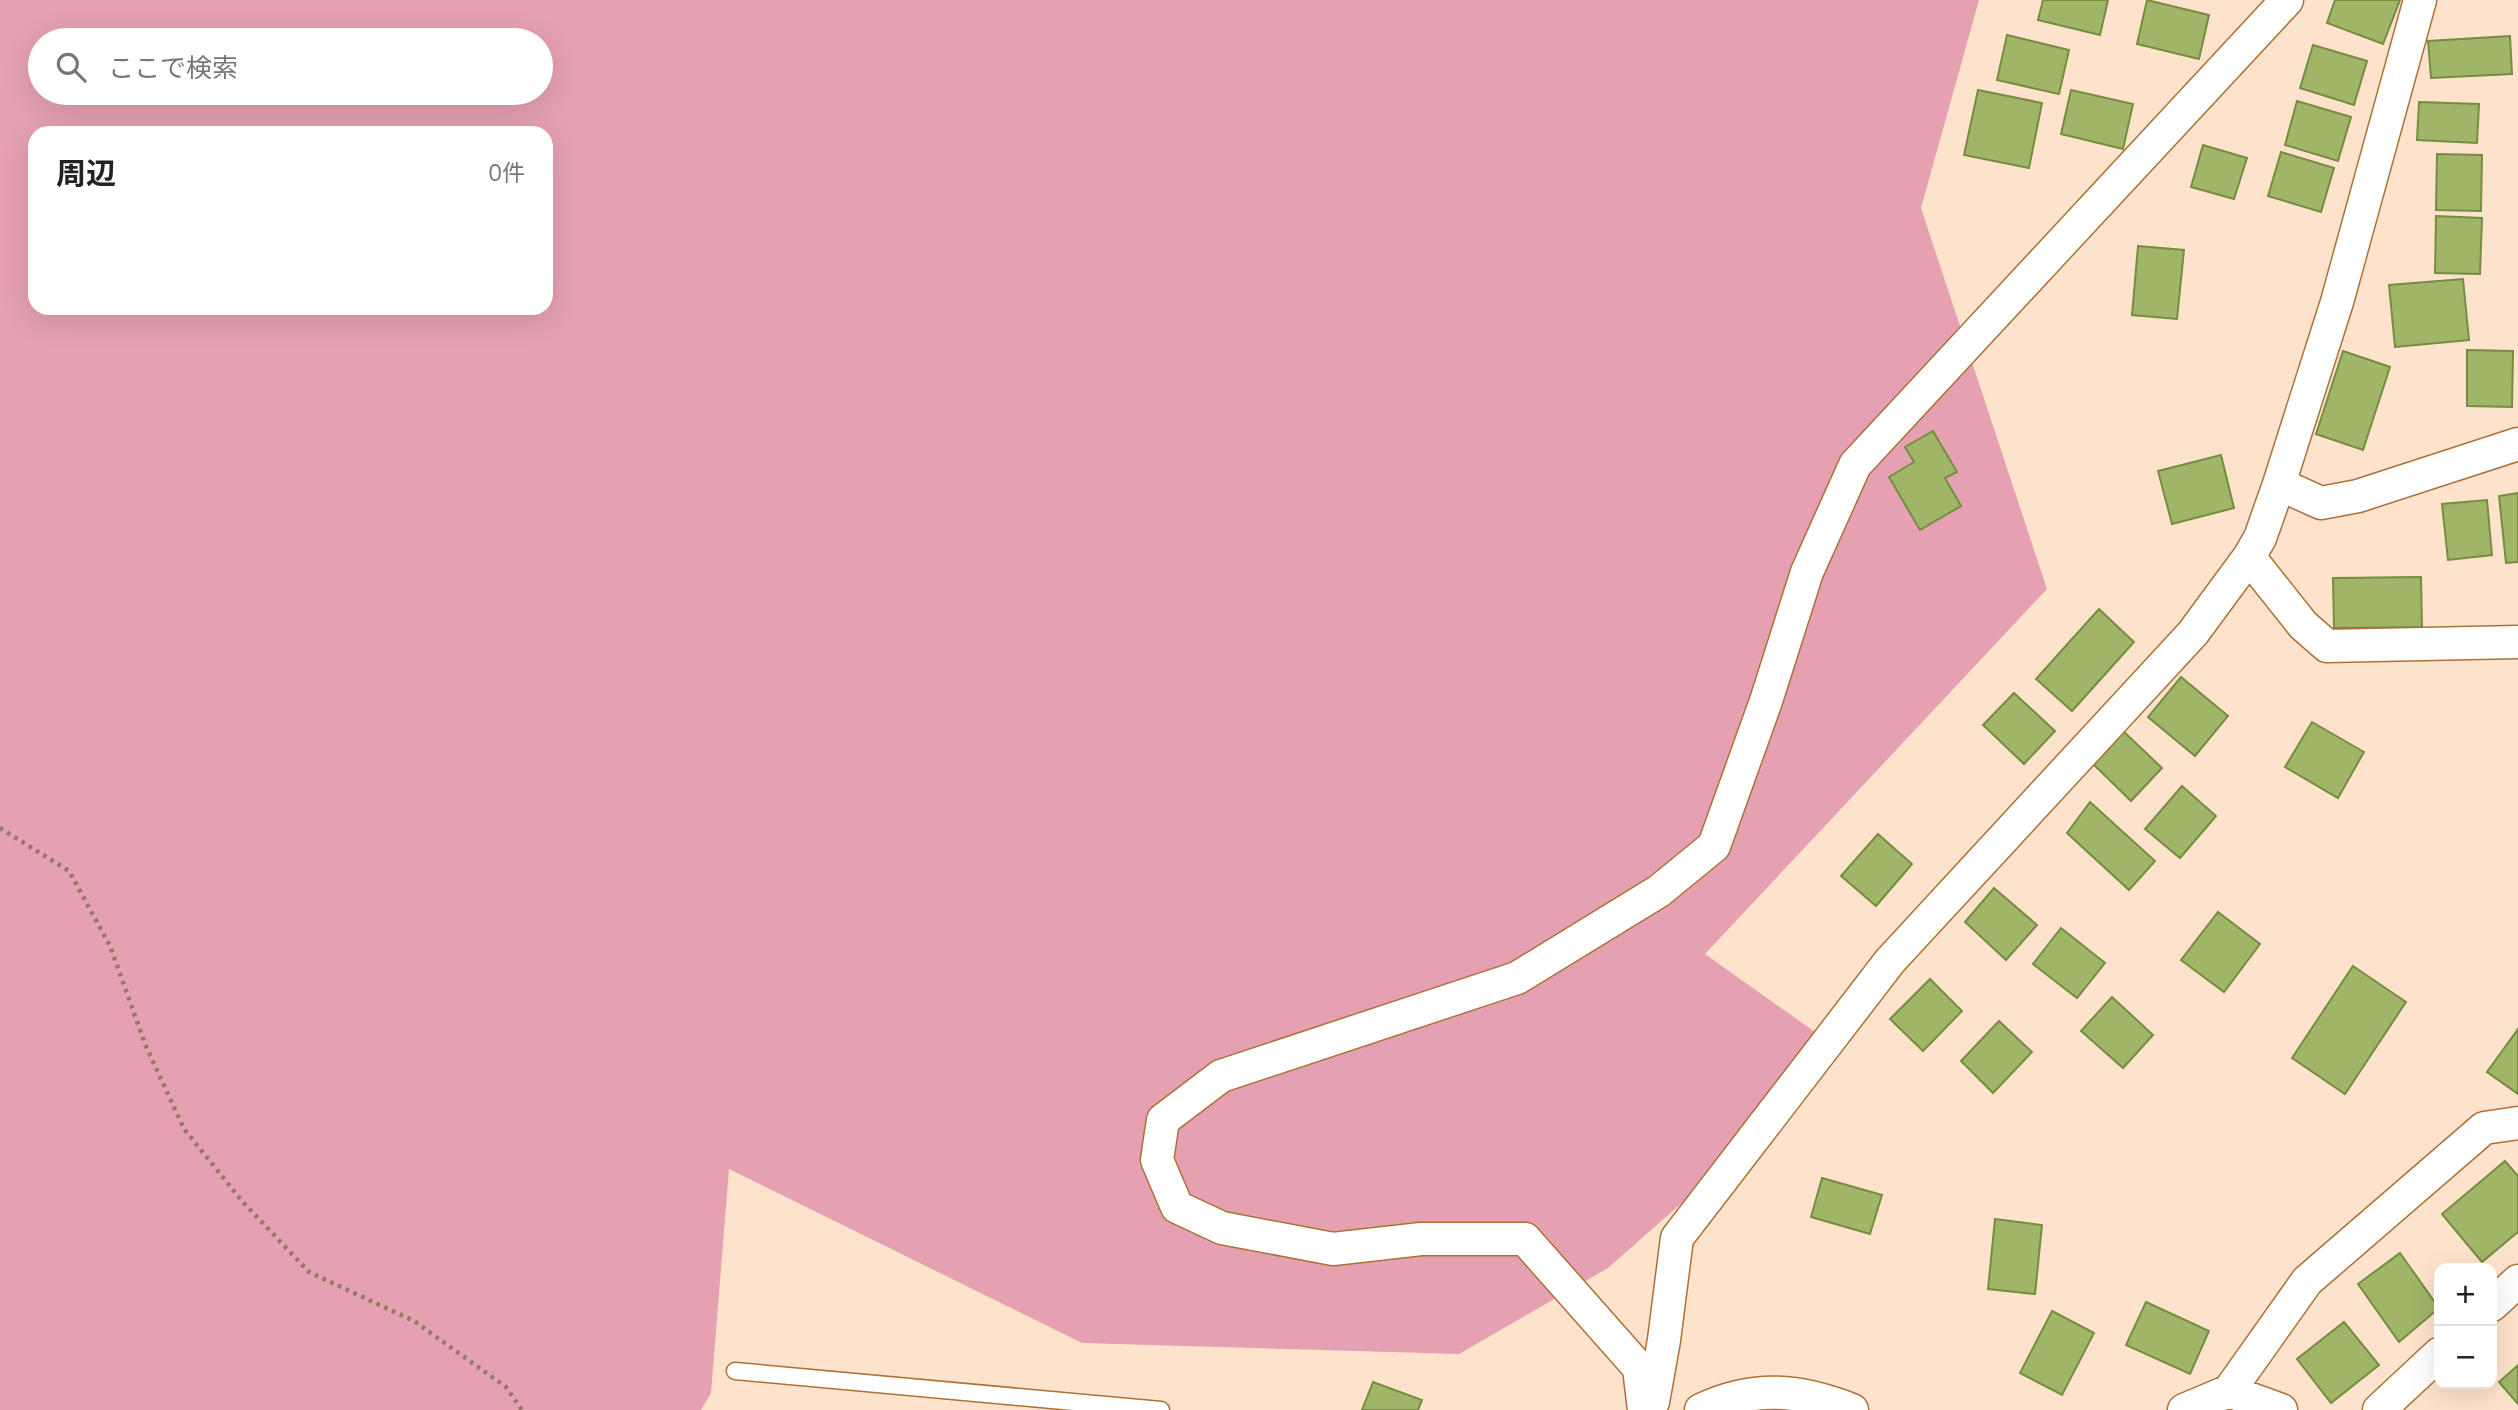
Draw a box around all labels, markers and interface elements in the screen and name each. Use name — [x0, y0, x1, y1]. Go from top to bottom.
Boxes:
search box — [28, 28, 553, 105]
icon: search — [52, 48, 90, 86]
text: ここで検索 — [108, 51, 238, 86]
text: 周辺 — [56, 154, 116, 195]
text: 0件 — [488, 158, 525, 189]
map controls — [2434, 1263, 2497, 1389]
button: + — [2434, 1263, 2497, 1326]
button: − — [2434, 1326, 2497, 1389]

